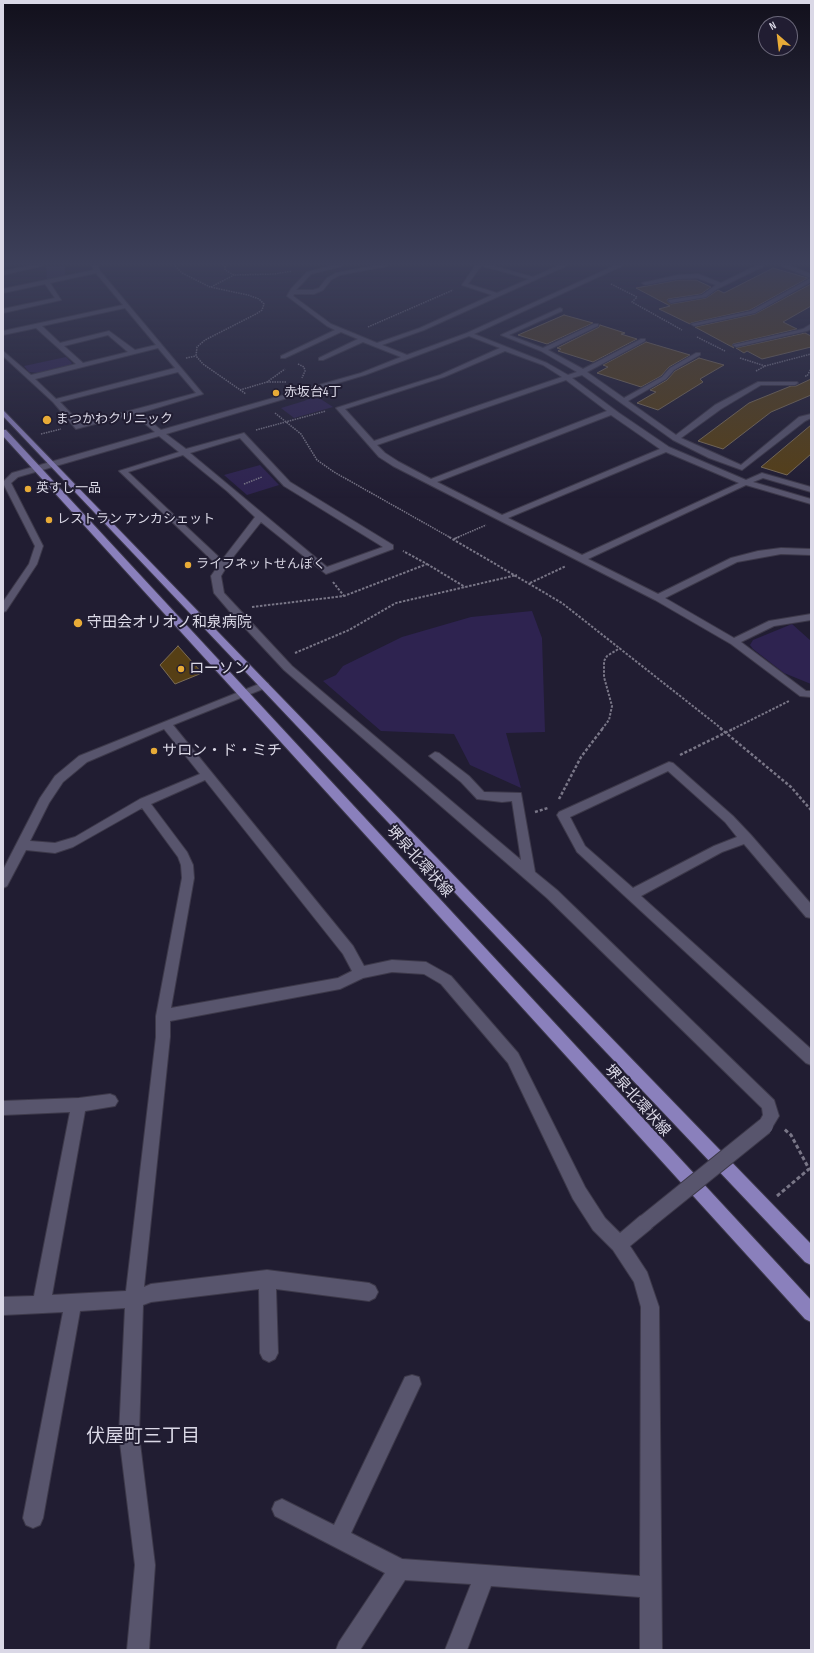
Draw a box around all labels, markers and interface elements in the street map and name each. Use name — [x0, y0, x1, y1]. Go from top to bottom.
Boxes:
north arrow — [758, 16, 798, 56]
text: N — [767, 19, 778, 33]
place label: 赤坂台4丁 — [284, 385, 341, 401]
marker: 赤坂台4丁 — [271, 388, 281, 398]
place label: まつかわクリニック — [56, 412, 173, 428]
marker: まつかわクリニック — [41, 414, 53, 426]
place label: 英すし一品 — [36, 481, 101, 497]
marker: 英すし一品 — [23, 484, 33, 494]
place label: レストラン アンカシェット — [57, 512, 215, 528]
marker: レストラン アンカシェット — [44, 515, 54, 525]
place label: ライフネットせんぼく — [196, 557, 326, 573]
marker: ライフネットせんぼく — [183, 560, 193, 570]
place label: 守田会オリオノ和泉病院 — [87, 614, 252, 632]
marker: 守田会オリオノ和泉病院 — [72, 617, 84, 629]
place label: ローソン — [189, 660, 249, 678]
marker: ローソン — [176, 664, 186, 674]
place label: サロン・ド・ミチ — [162, 742, 282, 760]
marker: サロン・ド・ミチ — [149, 746, 159, 756]
street label: 堺泉北環状線 — [382, 823, 456, 901]
street label: 堺泉北環状線 — [600, 1062, 674, 1140]
district label: 伏屋町三丁目 — [86, 1426, 200, 1448]

